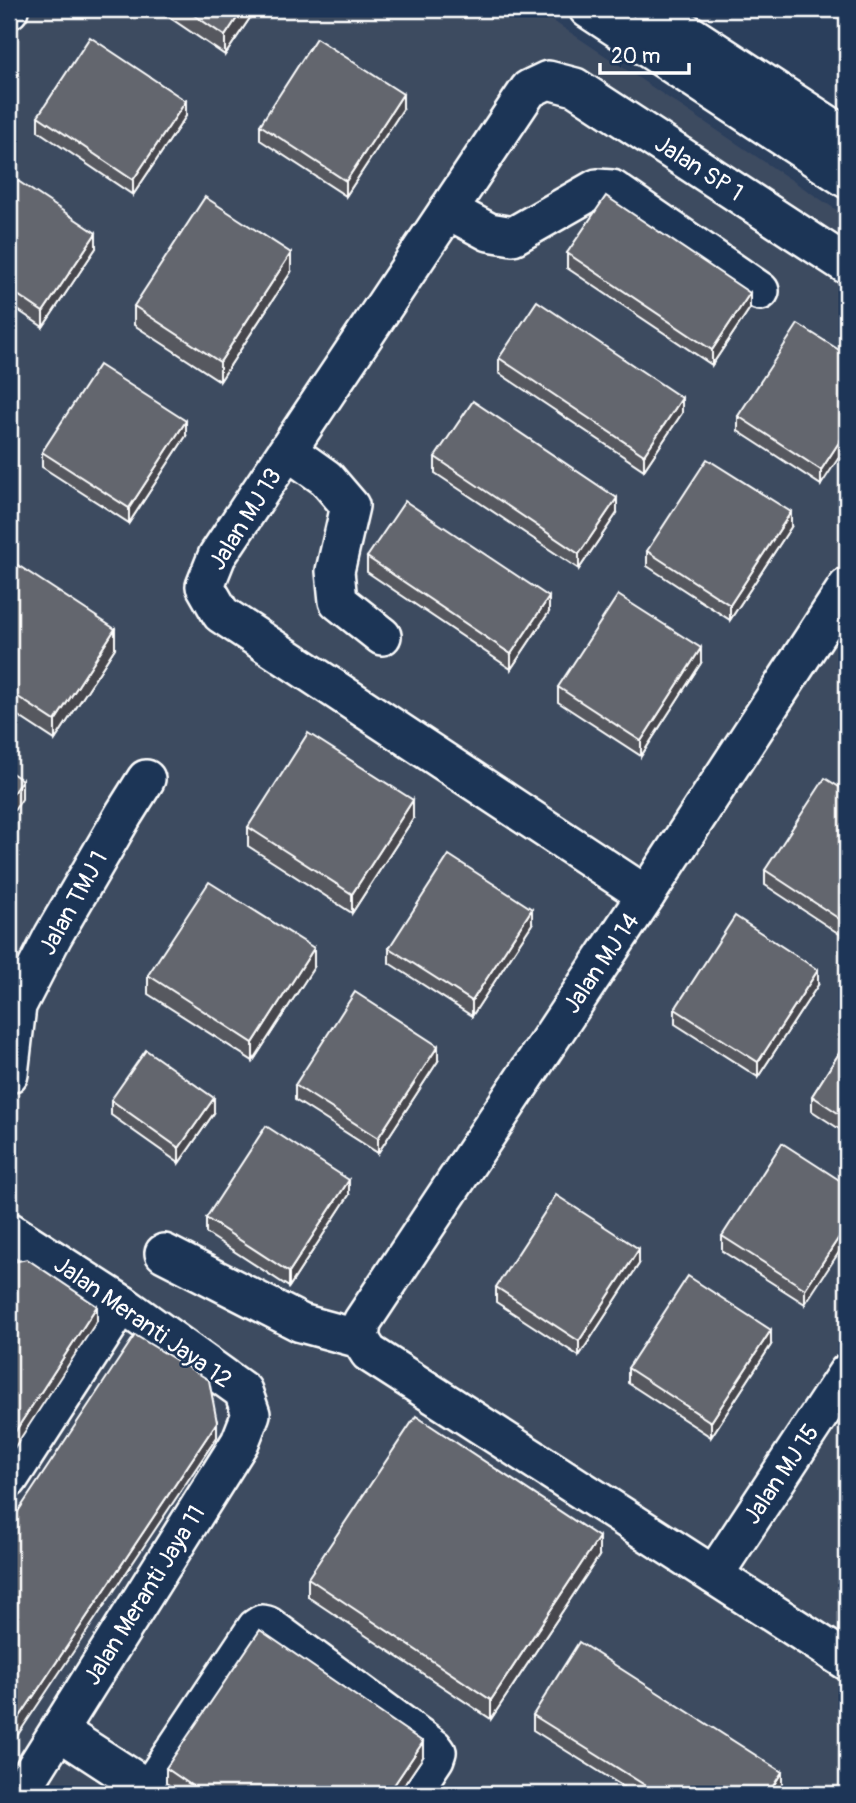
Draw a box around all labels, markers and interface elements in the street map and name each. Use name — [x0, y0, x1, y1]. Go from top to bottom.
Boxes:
scale bar — [600, 32, 690, 76]
text: 20 m — [611, 43, 660, 70]
street label: Jalan SP 1 — [649, 129, 748, 208]
street label: Jalan MJ 13 — [203, 463, 288, 575]
street label: Jalan TMJ 1 — [33, 846, 114, 960]
street label: Jalan MJ 14 — [557, 907, 646, 1019]
street label: Jalan Meranti Jaya 12 — [48, 1250, 237, 1395]
street label: Jalan MJ 15 — [738, 1419, 825, 1530]
street label: Jalan Meranti Jaya 11 — [77, 1500, 211, 1690]

